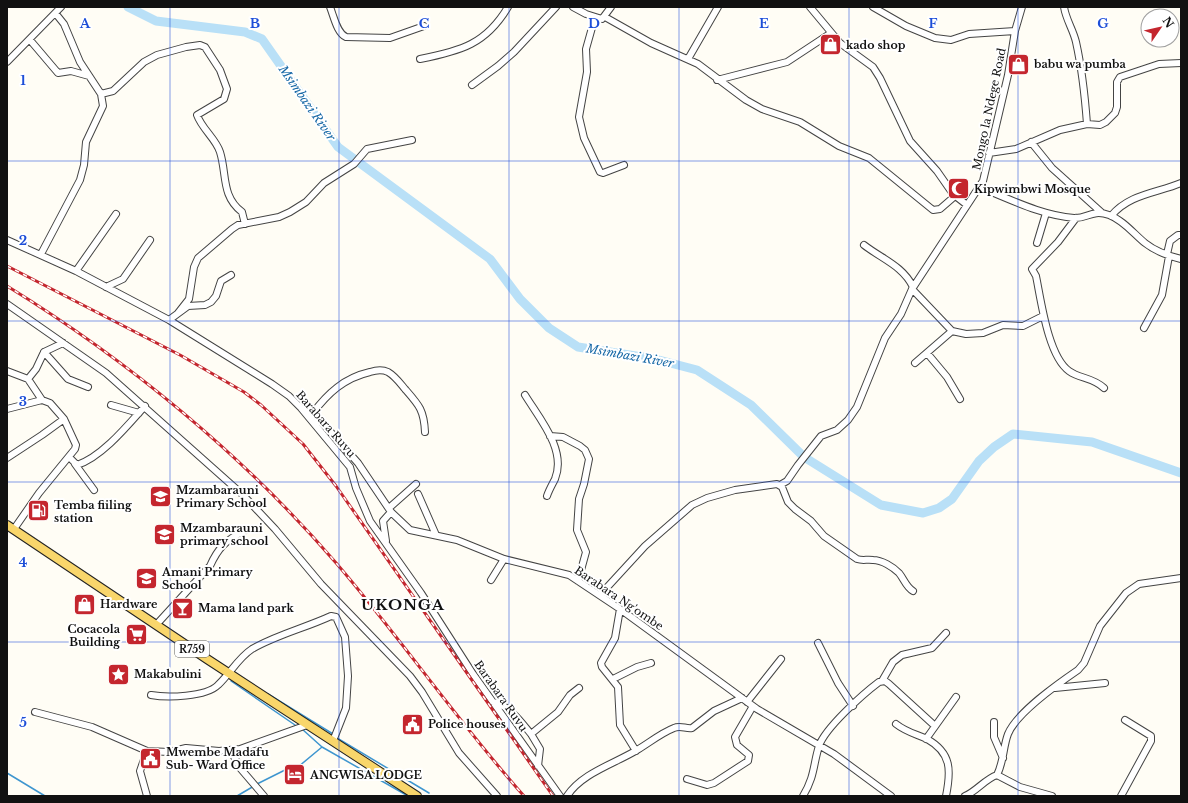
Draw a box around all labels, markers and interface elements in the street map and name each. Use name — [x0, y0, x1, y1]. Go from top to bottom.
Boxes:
north arrow — [1140, 8, 1180, 48]
text: N — [1160, 14, 1177, 31]
text: A — [79, 15, 91, 32]
text: B — [250, 15, 260, 32]
text: C — [419, 15, 430, 32]
text: D — [588, 15, 600, 32]
text: E — [759, 15, 769, 32]
text: F — [929, 15, 938, 32]
text: G — [1097, 15, 1109, 32]
shop icon: kado shop — [818, 32, 844, 58]
place label: kado shop — [846, 38, 906, 52]
street label: Mongo la Ndege Road — [969, 46, 1009, 171]
shop icon: babu wa pumba — [1005, 51, 1031, 77]
place label: babu wa pumba — [1033, 57, 1127, 71]
water label: Msimbazi River — [275, 61, 339, 144]
text: 1 — [20, 72, 26, 89]
mosque icon: Kipwimbwi Mosque — [946, 176, 972, 202]
place label: Kipwimbwi Mosque — [974, 182, 1091, 196]
text: 2 — [19, 232, 27, 249]
water label: Msimbazi River — [584, 340, 676, 371]
street label: Barabara Ruvu — [293, 388, 359, 461]
text: 3 — [19, 393, 27, 410]
school or university icon: Mzambarauni Primary School — [147, 483, 173, 509]
place label: Mzambarauni Primary School — [176, 483, 267, 510]
fuel station icon: Temba fiiling station — [25, 498, 51, 524]
place label: Temba fiiling station — [54, 498, 132, 525]
school or university icon: Mzambarauni primary school — [151, 521, 177, 547]
place label: Mzambarauni primary school — [180, 521, 268, 548]
text: 4 — [19, 554, 28, 571]
street label: Barabara Ng'ombe — [572, 563, 666, 633]
school or university icon: Amani Primary School — [133, 565, 159, 591]
place label: Amani Primary School — [161, 565, 254, 592]
shop icon: Hardware — [72, 591, 98, 617]
bar icon: Mama land park — [170, 595, 196, 621]
district label: UKONGA — [361, 595, 445, 614]
place label: Hardware — [100, 597, 158, 611]
place label: Mama land park — [198, 601, 295, 615]
place label: Cocacola Building — [67, 622, 121, 649]
supermarket icon: Cocacola Building — [123, 622, 149, 648]
road number: R759 — [175, 641, 209, 657]
street label: Barabara Ruvu — [471, 658, 531, 735]
place icon: Makabulini — [106, 661, 132, 687]
place label: Makabulini — [134, 667, 202, 681]
public building icon: Police houses — [399, 711, 425, 737]
text: 5 — [19, 714, 27, 731]
place label: Police houses — [428, 717, 506, 731]
public building icon: Mwembe Madafu Sub- Ward Office — [138, 745, 164, 771]
place label: Mwembe Madafu Sub- Ward Office — [166, 745, 269, 772]
hotel icon: ANGWISA LODGE — [281, 762, 307, 788]
place label: ANGWISA LODGE — [309, 768, 423, 782]

